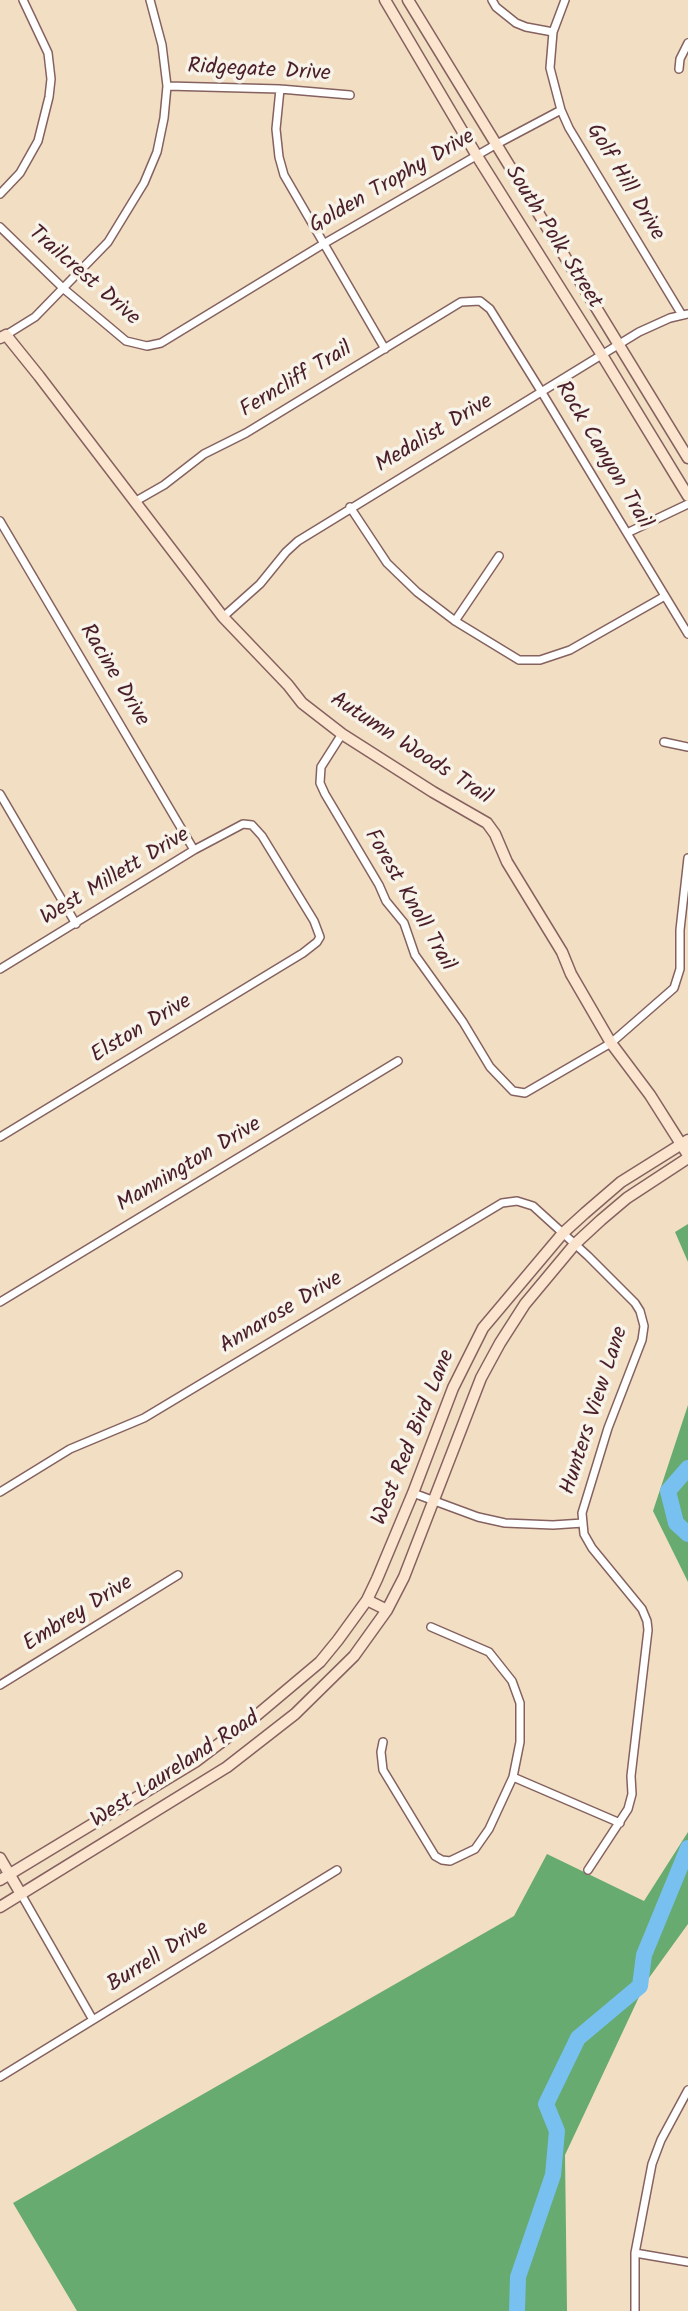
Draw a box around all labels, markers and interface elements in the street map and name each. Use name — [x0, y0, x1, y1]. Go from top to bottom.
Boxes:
street label: Ridgegate Drive — [187, 55, 331, 89]
street label: Golf Hill Drive — [579, 120, 669, 246]
street label: Golden Trophy Drive — [306, 125, 480, 241]
street label: South Polk Street — [497, 162, 607, 314]
street label: Trailcrest Drive — [22, 221, 144, 333]
street label: Ferncliff Trail — [236, 337, 358, 425]
street label: Rock Canyon Trail — [547, 377, 657, 535]
street label: Medalist Drive — [372, 390, 498, 480]
street label: Racine Drive — [72, 620, 154, 732]
street label: Autumn Woods Trail — [324, 688, 496, 812]
street label: West Millett Drive — [37, 823, 195, 933]
street label: Forest Knoll Trail — [357, 825, 459, 977]
street label: Elston Drive — [87, 990, 197, 1070]
street label: Mannington Drive — [113, 1113, 267, 1219]
street label: Annarose Drive — [216, 1267, 348, 1361]
street label: Hunters View Lane — [556, 1324, 636, 1498]
street label: West Red Bird Lane — [368, 1347, 462, 1529]
street label: Embrey Drive — [19, 1571, 139, 1659]
street label: West Laureland Road — [87, 1707, 265, 1835]
street label: Burrell Drive — [103, 1916, 215, 2000]

